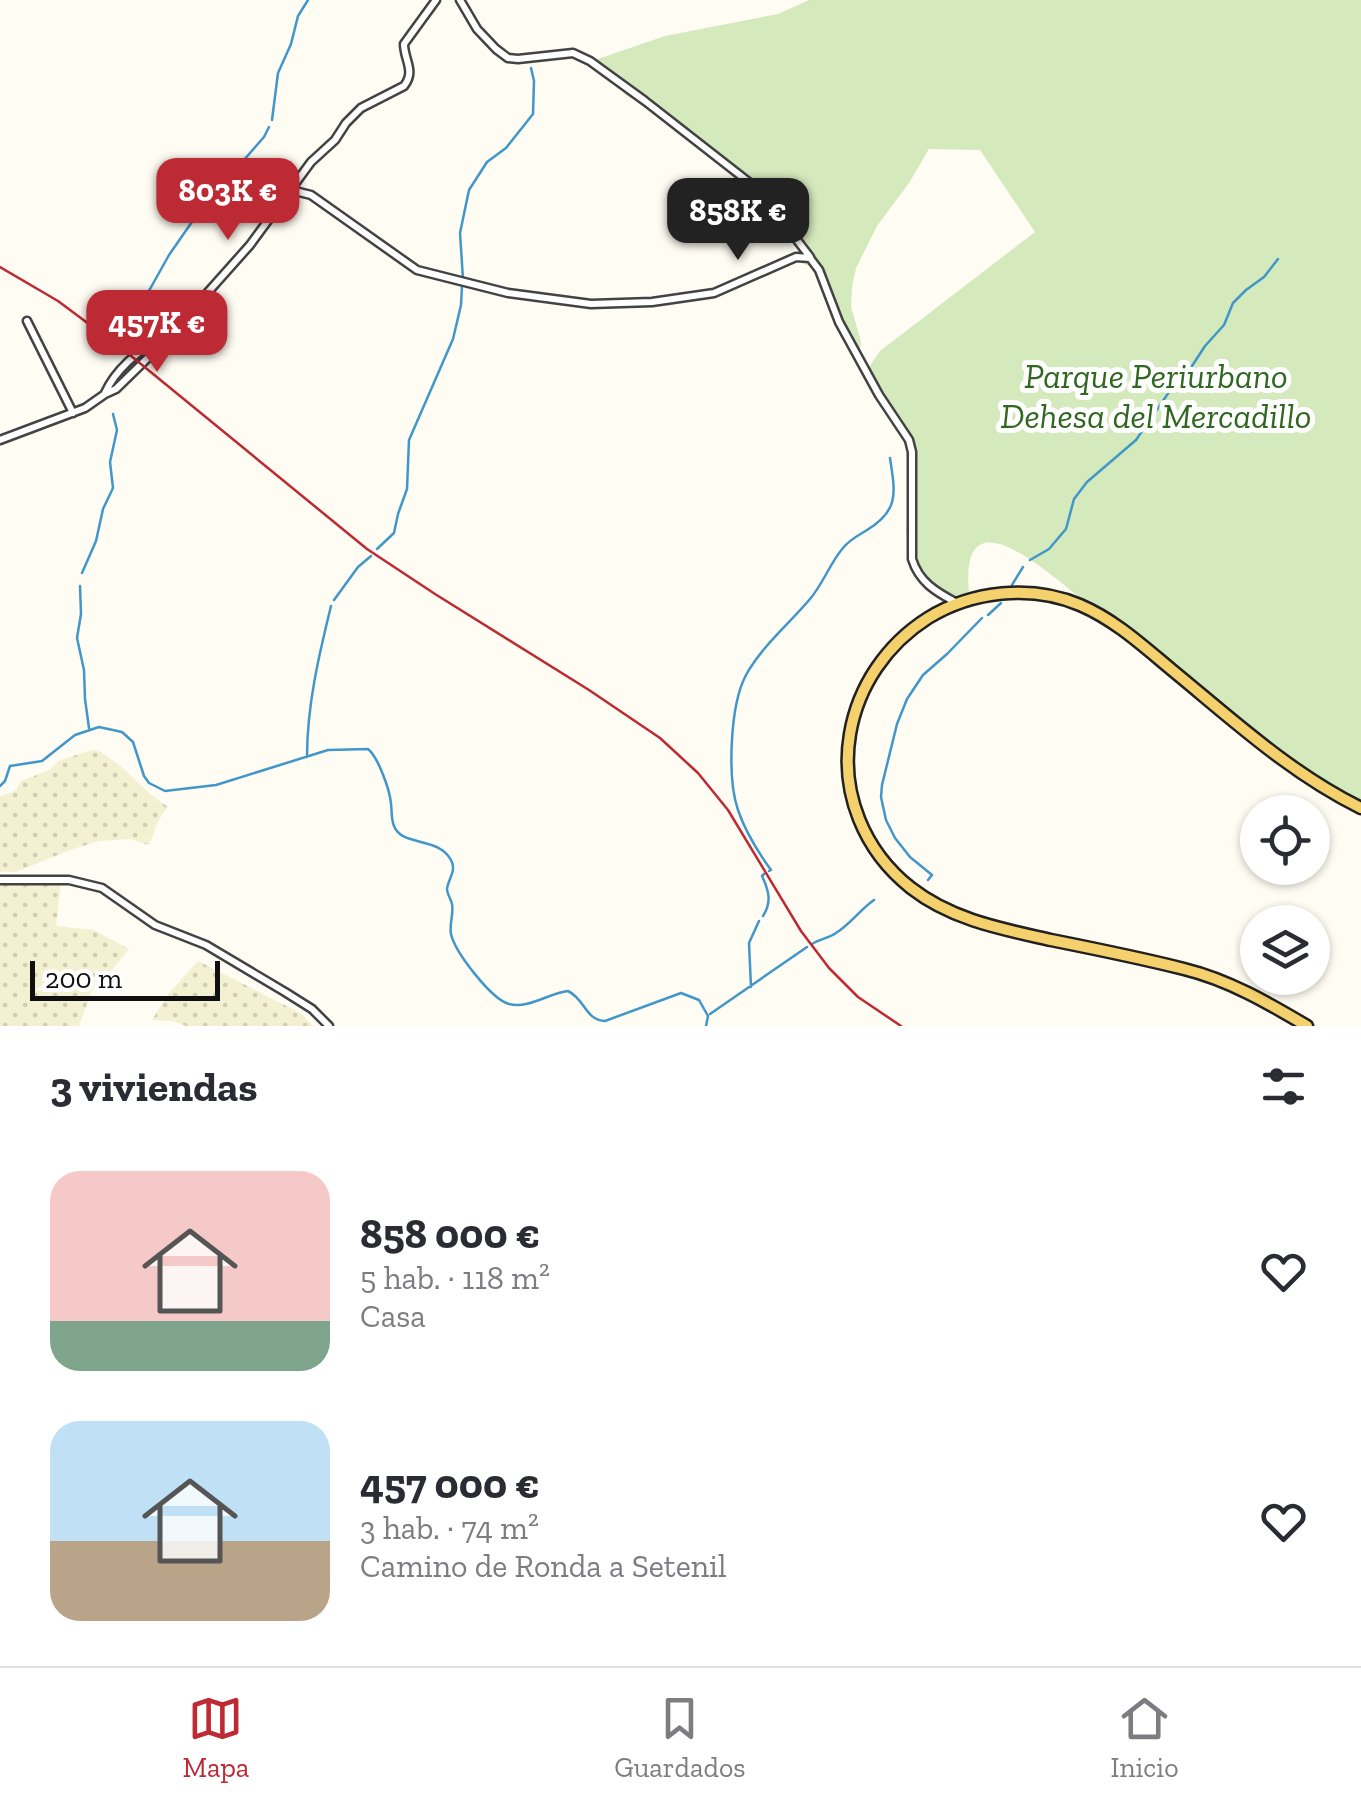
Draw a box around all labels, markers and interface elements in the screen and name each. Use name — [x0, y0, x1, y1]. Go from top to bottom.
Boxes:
pin: 803K € — [147, 158, 309, 243]
text: 803K € — [178, 171, 278, 209]
pin: 858K € — [657, 178, 819, 263]
text: 858K € — [689, 191, 787, 229]
pin: 457K € — [76, 290, 238, 375]
text: 457K € — [108, 303, 206, 341]
park label: Parque Periurbano Dehesa del Mercadillo — [1000, 355, 1312, 437]
map controls — [1240, 795, 1330, 995]
button: locate — [1240, 795, 1330, 885]
button: layers — [1240, 905, 1330, 995]
scale bar — [30, 956, 220, 1000]
text: 200 m — [45, 962, 122, 995]
icon: filters — [1256, 1059, 1311, 1114]
text: 3 viviendas — [50, 1061, 258, 1112]
text: 858 000 € — [360, 1208, 540, 1259]
icon: home — [130, 1211, 250, 1331]
icon: heart — [1256, 1244, 1311, 1299]
text: 5 hab. · 118 m² — [360, 1259, 550, 1297]
text: Casa — [360, 1297, 426, 1335]
text: 457 000 € — [360, 1458, 540, 1509]
icon: home — [130, 1461, 250, 1581]
icon: heart — [1256, 1494, 1311, 1549]
text: 3 hab. · 74 m² — [360, 1509, 539, 1547]
text: Camino de Ronda a Setenil — [360, 1547, 727, 1585]
tab: Mapa — [182, 1691, 249, 1784]
tab: Guardados — [614, 1691, 746, 1784]
tab: Inicio — [1110, 1691, 1179, 1784]

